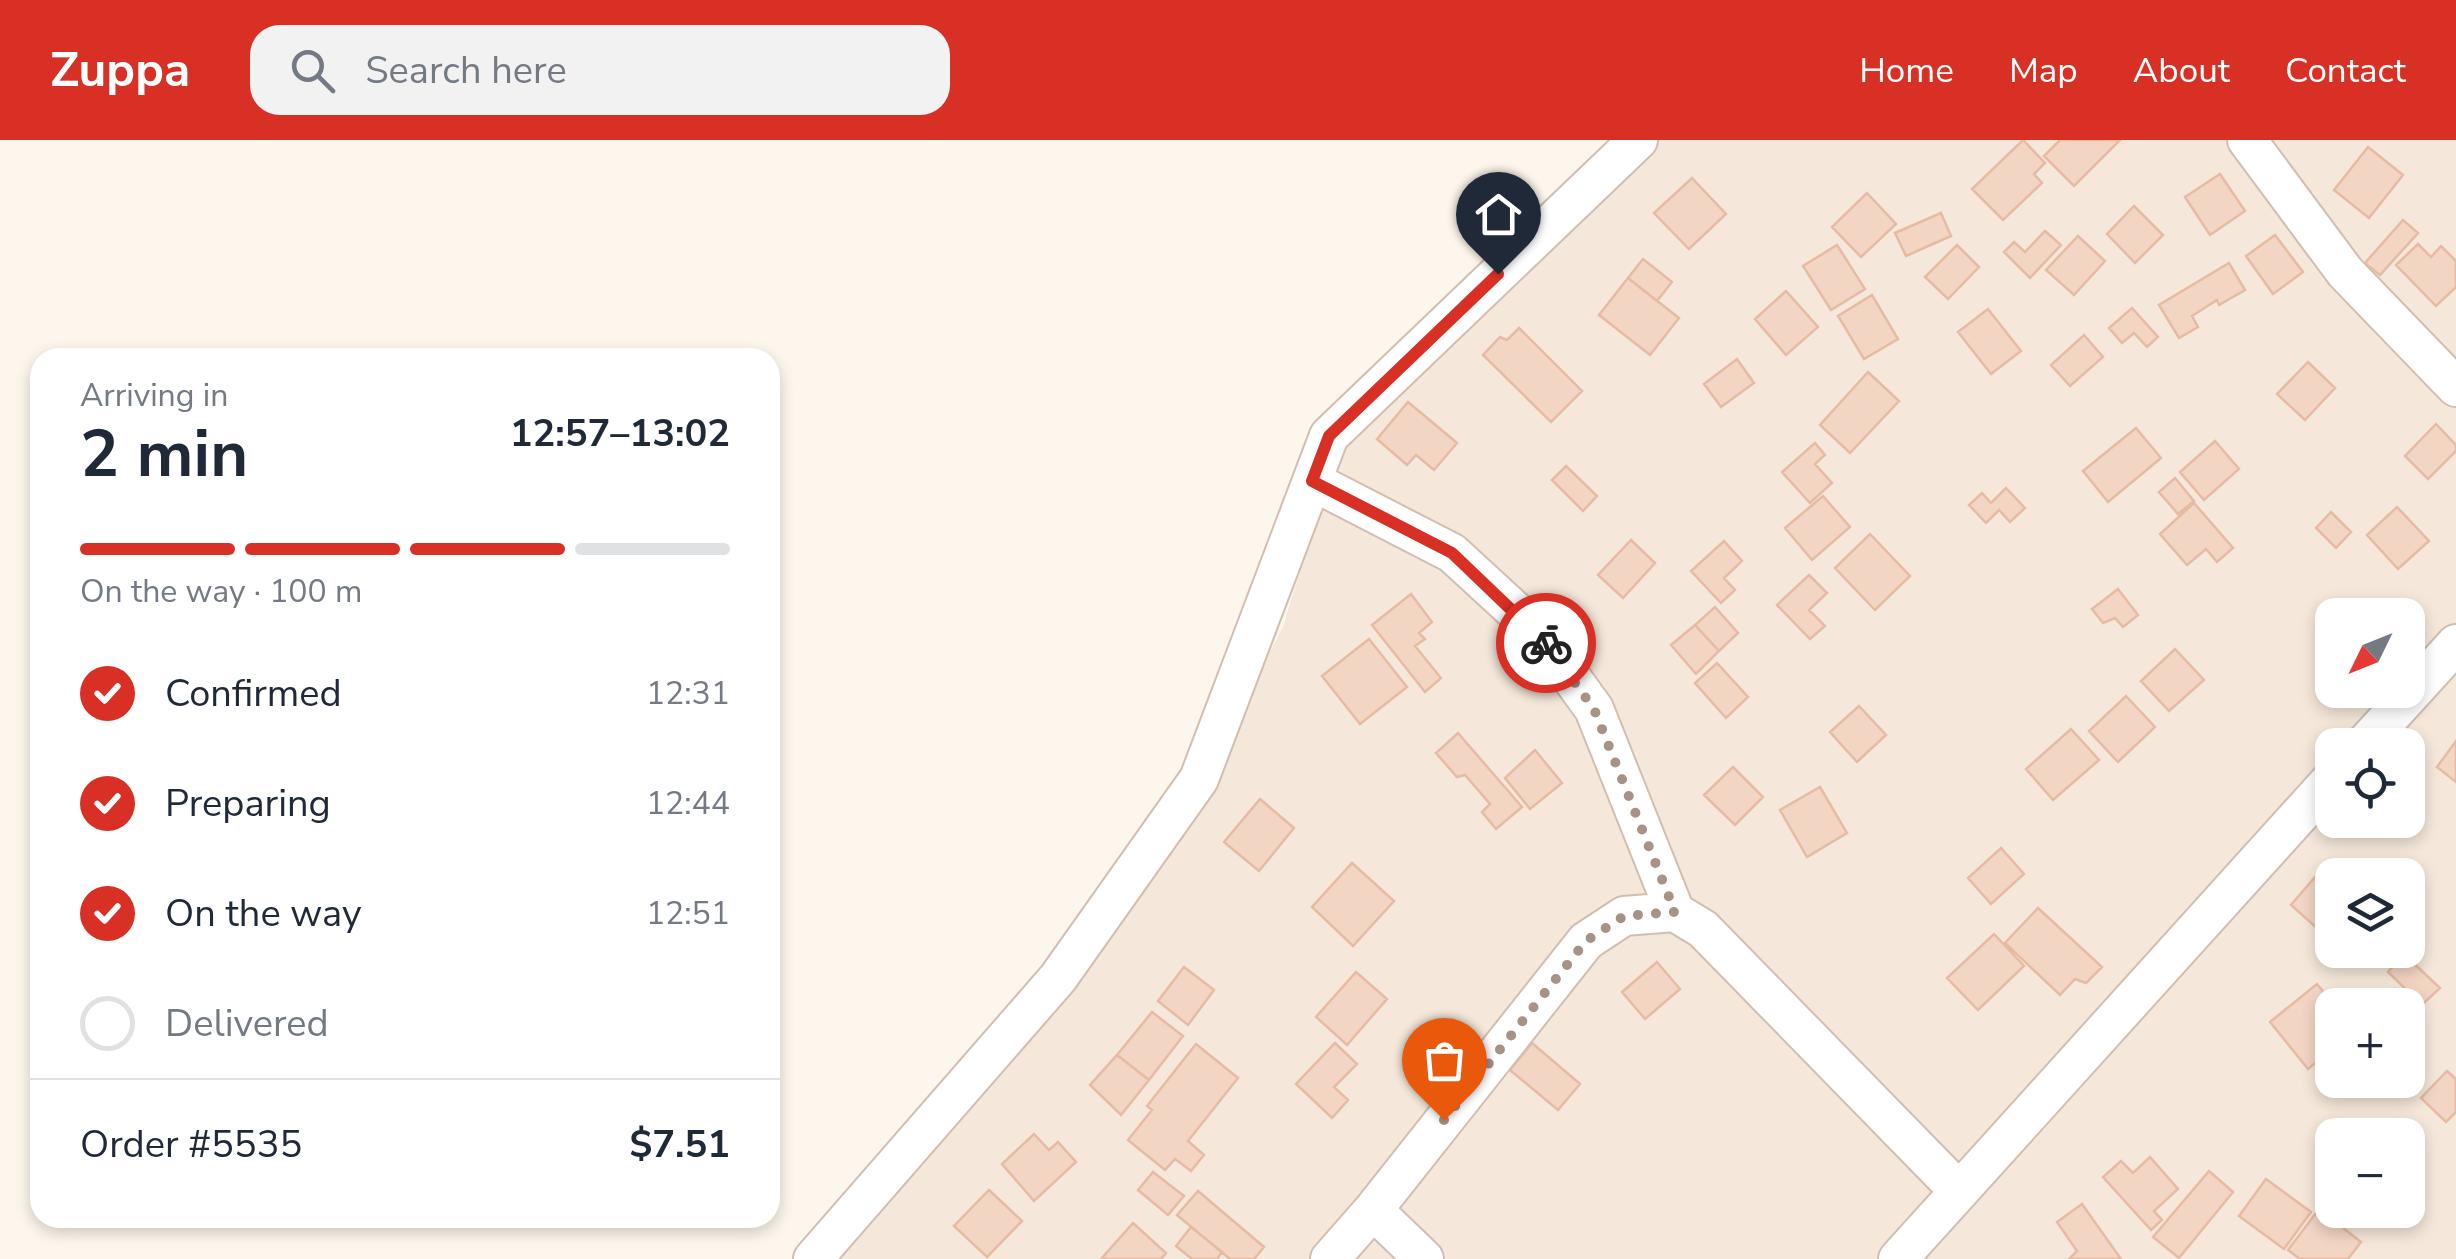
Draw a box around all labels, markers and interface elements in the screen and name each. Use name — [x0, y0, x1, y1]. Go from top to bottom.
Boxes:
search box — [250, 25, 950, 115]
text: Zuppa — [50, 37, 190, 103]
icon: search — [285, 43, 340, 98]
text: Search here — [365, 45, 567, 96]
text: Home — [1859, 47, 1954, 94]
text: Map — [2009, 47, 2078, 94]
text: About — [2133, 47, 2230, 94]
text: Contact — [2285, 47, 2406, 94]
pin — [1456, 172, 1541, 275]
icon: home — [1471, 187, 1526, 242]
text: Arriving in — [80, 374, 228, 417]
text: 12:57–13:02 — [510, 408, 730, 459]
text: 2 min — [80, 410, 248, 499]
text: On the way · 100 m — [80, 570, 362, 613]
courier — [1496, 593, 1596, 693]
north arrow — [2315, 598, 2425, 708]
map controls — [2315, 598, 2425, 1228]
icon: bike — [1519, 616, 1574, 671]
icon: check — [80, 666, 135, 721]
text: Confirmed — [165, 668, 342, 719]
text: 12:31 — [646, 672, 730, 715]
button: locate — [2315, 728, 2425, 838]
icon: check — [80, 776, 135, 831]
text: Preparing — [165, 778, 331, 829]
text: 12:44 — [646, 782, 730, 825]
button: layers — [2315, 858, 2425, 968]
icon: check — [80, 886, 135, 941]
text: On the way — [165, 888, 361, 939]
text: 12:51 — [646, 892, 730, 935]
button: + — [2315, 988, 2425, 1098]
text: Delivered — [165, 998, 329, 1049]
pin — [1402, 1018, 1487, 1121]
icon: bag — [1417, 1033, 1472, 1088]
button: − — [2315, 1118, 2425, 1228]
text: Order #5535 — [80, 1119, 302, 1170]
text: $7.51 — [629, 1119, 730, 1170]

